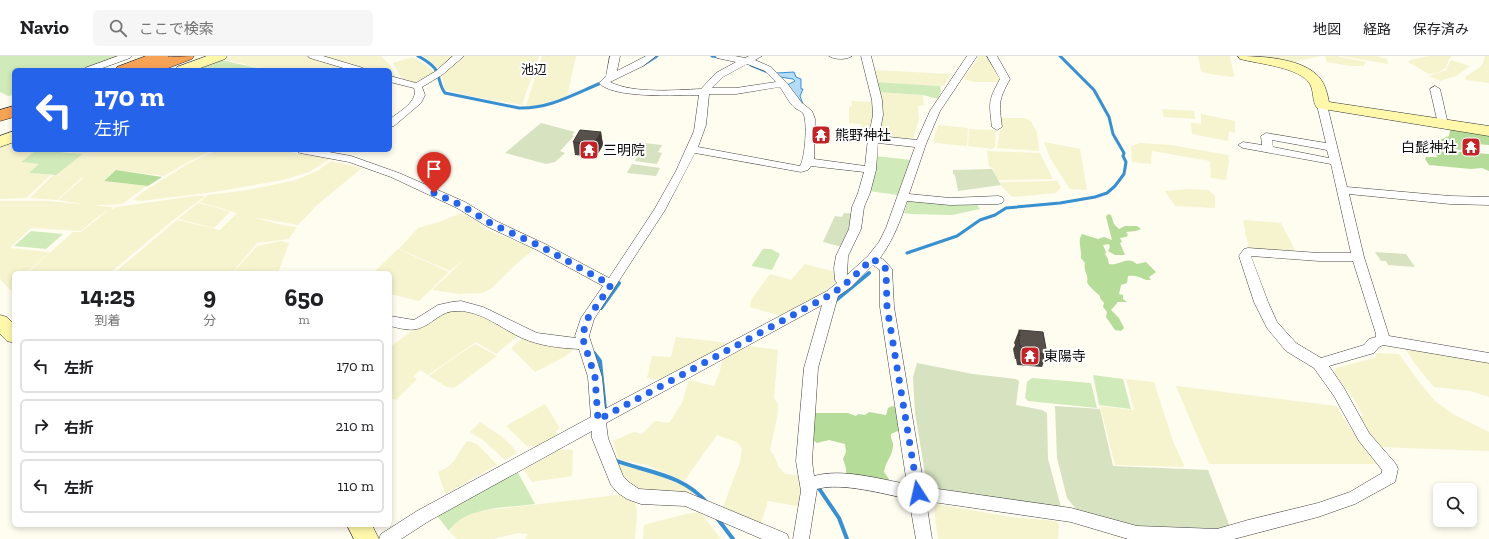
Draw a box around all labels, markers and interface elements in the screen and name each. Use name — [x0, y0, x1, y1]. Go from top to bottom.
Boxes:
search box — [93, 10, 373, 46]
text: Navio — [20, 16, 69, 39]
icon: search — [107, 17, 129, 39]
text: ここで検索 — [139, 20, 214, 38]
text: 地図 — [1313, 21, 1341, 38]
text: 経路 — [1363, 21, 1391, 38]
text: 保存済み — [1413, 21, 1469, 38]
district label: 池辺 — [521, 62, 547, 77]
text: 170 m — [94, 80, 165, 113]
icon: left — [28, 84, 80, 136]
text: 左折 — [94, 118, 130, 140]
temple icon: 熊野神社 — [810, 124, 832, 146]
place label: 熊野神社 — [835, 127, 891, 144]
temple icon: 白髭神社 — [1460, 136, 1482, 158]
temple icon: 三明院 — [578, 139, 600, 161]
place label: 白髭神社 — [1401, 139, 1457, 156]
place label: 三明院 — [603, 142, 645, 159]
pin — [417, 152, 451, 193]
icon: arrive — [423, 158, 445, 180]
text: 14:25 — [80, 281, 135, 310]
text: 9 — [203, 281, 216, 310]
text: 650 — [285, 283, 324, 312]
text: m — [299, 312, 310, 327]
text: 到着 — [95, 313, 121, 328]
text: 分 — [203, 313, 216, 328]
temple icon: 東陽寺 — [1019, 345, 1041, 367]
place label: 東陽寺 — [1044, 348, 1086, 365]
icon: left — [30, 355, 52, 377]
text: 170 m — [336, 357, 374, 375]
text: 左折 — [64, 359, 94, 377]
icon: right — [30, 415, 52, 437]
text: 210 m — [336, 417, 374, 435]
text: 右折 — [64, 419, 94, 437]
position arrow — [897, 472, 939, 514]
icon: left — [30, 475, 52, 497]
text: 110 m — [337, 477, 374, 495]
text: 左折 — [64, 479, 94, 497]
map controls — [1433, 483, 1477, 527]
button: search — [1433, 483, 1477, 527]

